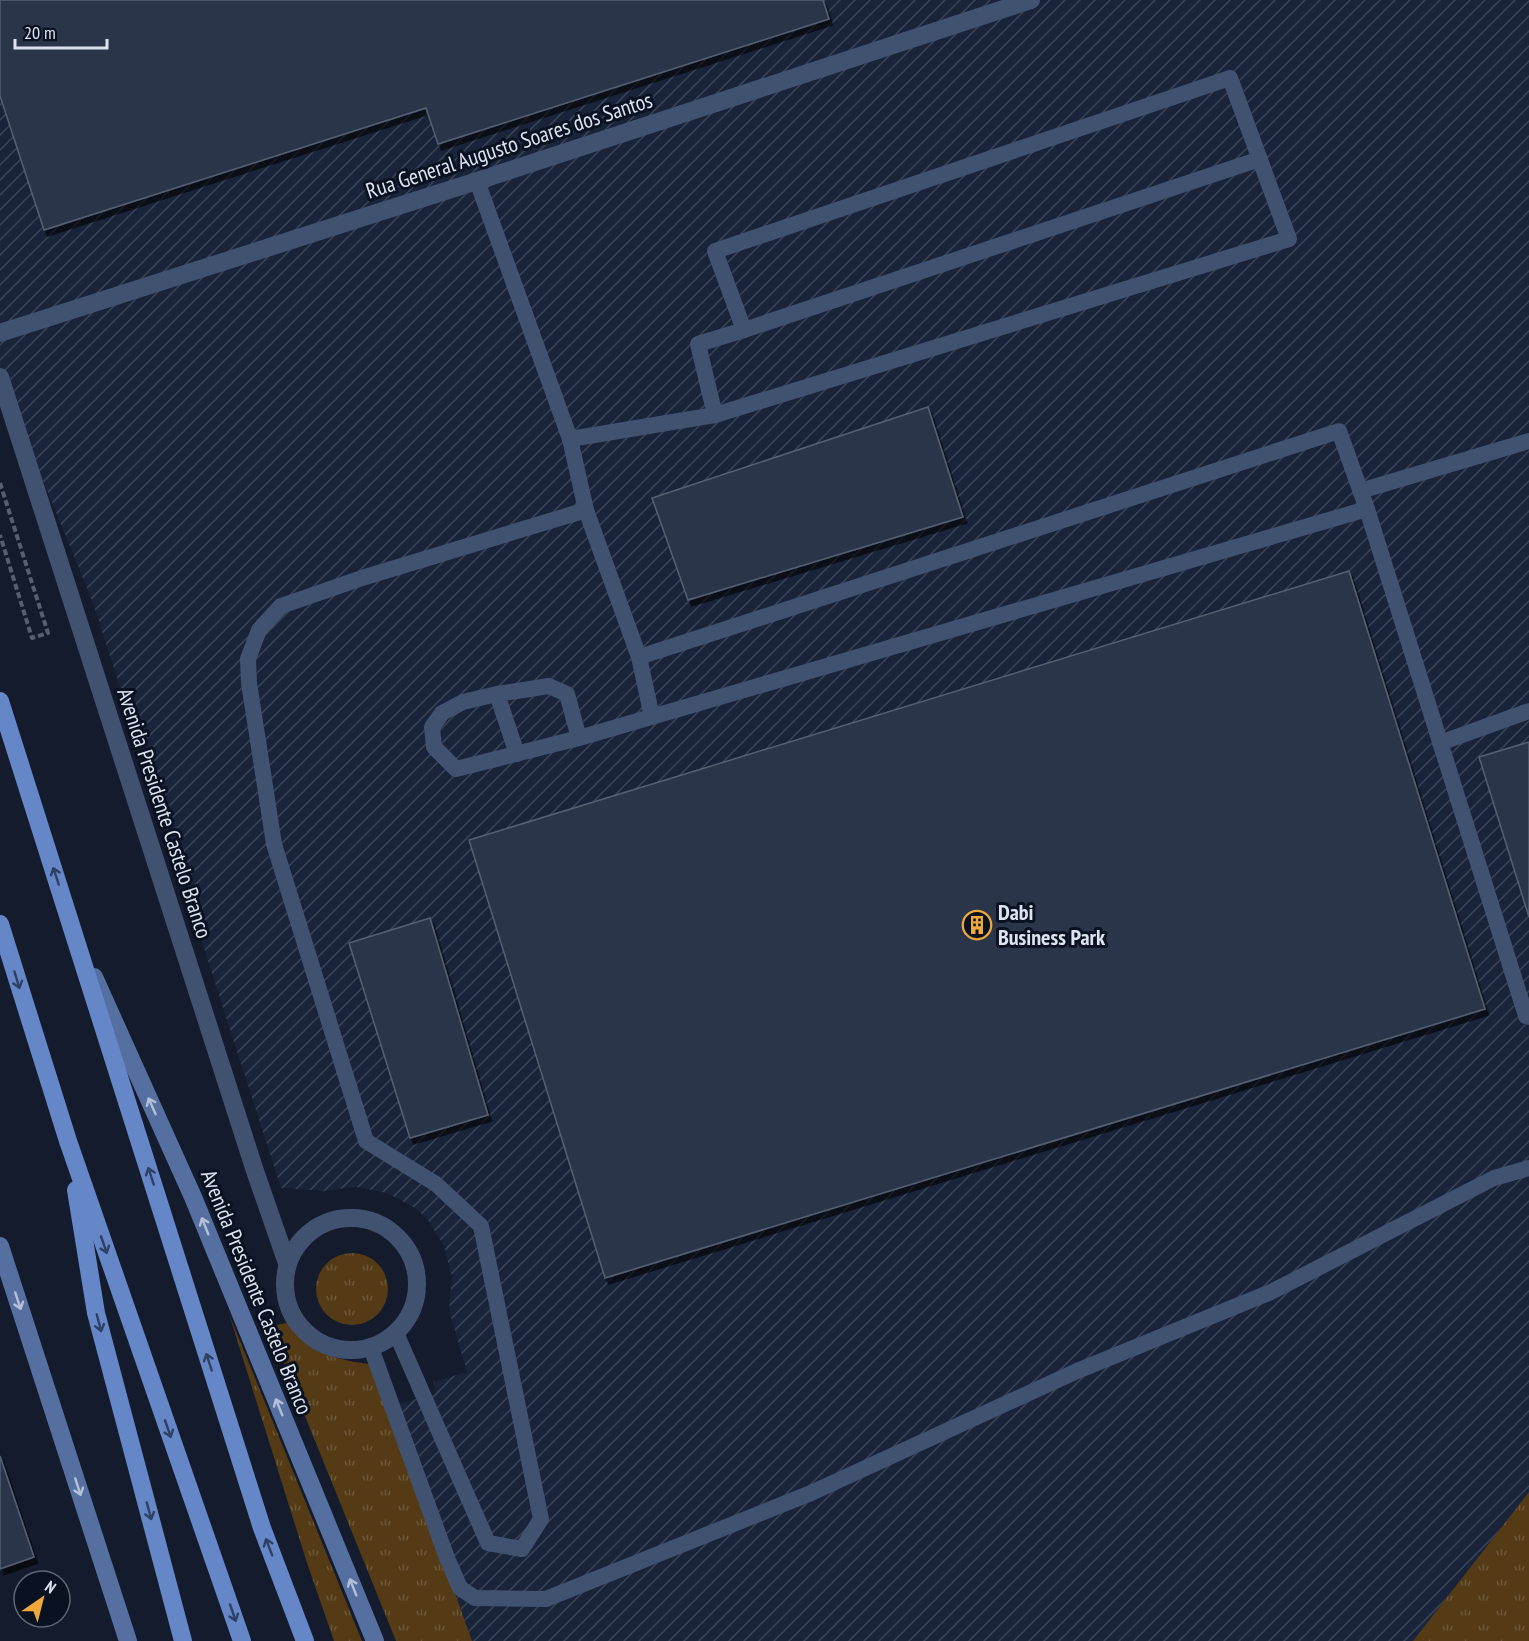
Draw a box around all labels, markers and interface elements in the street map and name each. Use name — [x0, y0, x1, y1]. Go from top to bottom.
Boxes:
scale bar — [15, 12, 106, 50]
text: 20 m — [24, 21, 56, 44]
street label: Rua General Augusto Soares dos Santos — [362, 85, 656, 205]
street label: Avenida Presidente Castelo Branco — [111, 684, 219, 942]
one-way arrow — [50, 867, 61, 886]
place label: Dabi Business Park — [998, 898, 1106, 951]
building icon: Dabi Business Park — [961, 909, 993, 941]
one-way arrow — [13, 970, 24, 989]
one-way arrow — [146, 1097, 157, 1115]
street label: Avenida Presidente Castelo Branco — [195, 1166, 319, 1418]
one-way arrow — [144, 1167, 155, 1186]
one-way arrow — [199, 1217, 210, 1236]
one-way arrow — [100, 1235, 111, 1254]
one-way arrow — [13, 1291, 24, 1310]
one-way arrow — [94, 1313, 105, 1332]
one-way arrow — [203, 1353, 214, 1372]
one-way arrow — [273, 1398, 284, 1416]
one-way arrow — [164, 1419, 175, 1438]
one-way arrow — [73, 1477, 84, 1496]
one-way arrow — [144, 1501, 155, 1520]
one-way arrow — [263, 1538, 274, 1557]
north arrow — [12, 1569, 72, 1629]
text: N — [41, 1576, 60, 1597]
one-way arrow — [347, 1578, 358, 1597]
one-way arrow — [228, 1603, 239, 1622]

